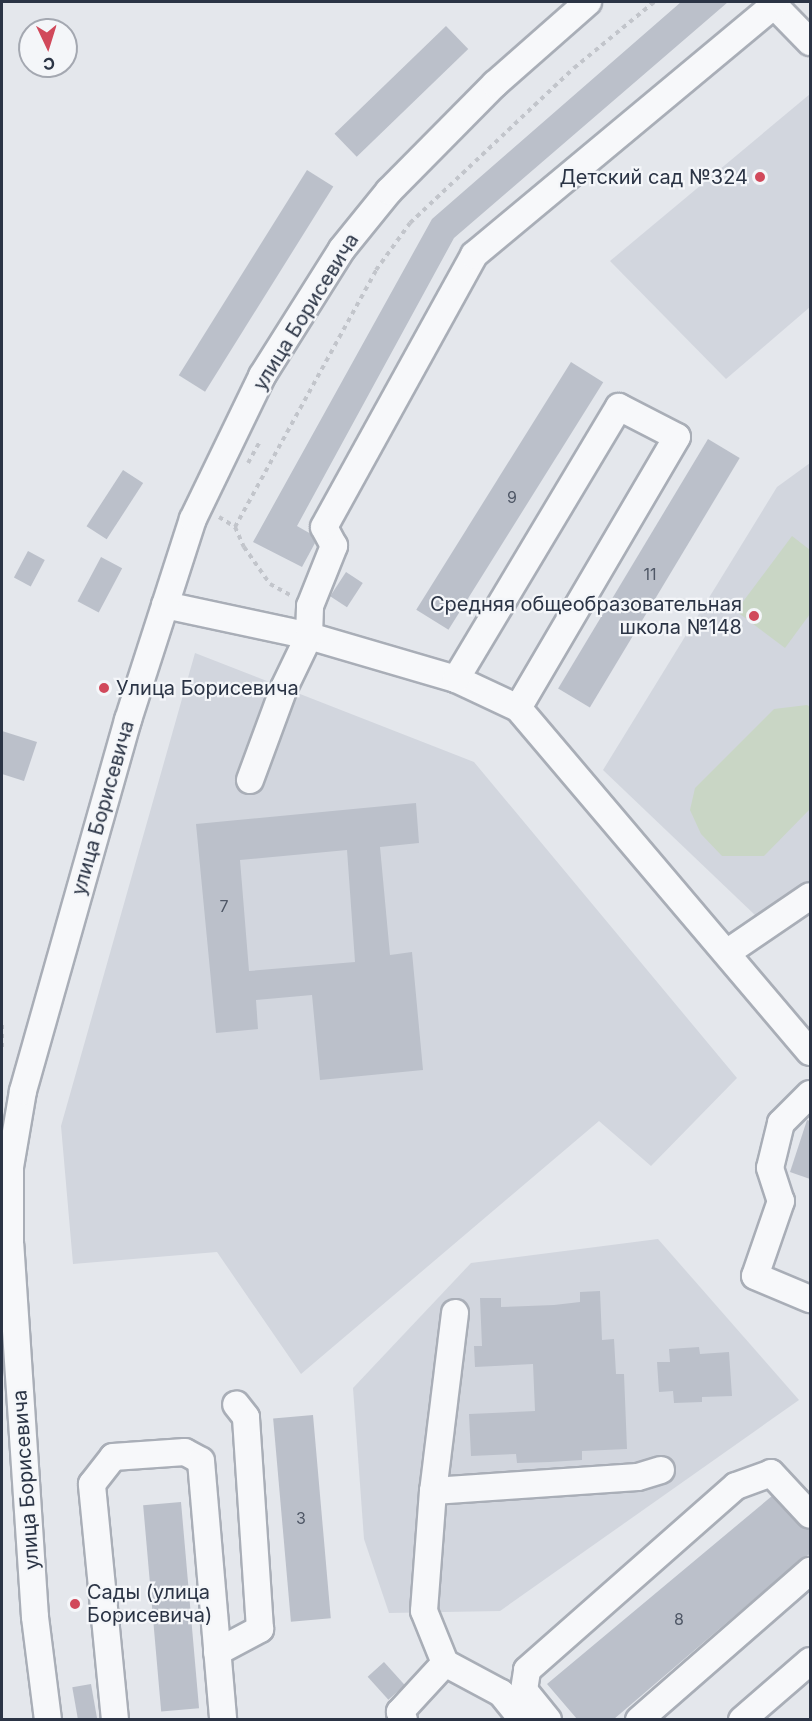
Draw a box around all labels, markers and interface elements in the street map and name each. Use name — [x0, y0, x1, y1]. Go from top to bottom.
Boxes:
north arrow — [18, 18, 78, 78]
text: С — [43, 54, 56, 74]
place label: Детский сад №324 — [559, 165, 748, 189]
marker: Детский сад №324 — [753, 170, 767, 184]
street label: улица Борисевича — [248, 229, 364, 395]
house number: 9 — [507, 487, 517, 507]
house number: 11 — [643, 564, 657, 584]
place label: Средняя общеобразовательная школа №148 — [430, 592, 742, 639]
marker: Средняя общеобразовательная школа №148 — [747, 609, 761, 623]
place label: Улица Борисевича — [116, 676, 299, 700]
marker: Улица Борисевича — [97, 681, 111, 695]
street label: улица Борисевича — [67, 718, 139, 898]
house number: 7 — [219, 896, 229, 916]
street label: улица Борисевича — [8, 1389, 44, 1571]
house number: 3 — [296, 1508, 306, 1528]
place label: Сады (улица Борисевича) — [87, 1580, 212, 1627]
marker: Сады (улица Борисевича) — [68, 1597, 82, 1611]
house number: 8 — [674, 1609, 684, 1629]

